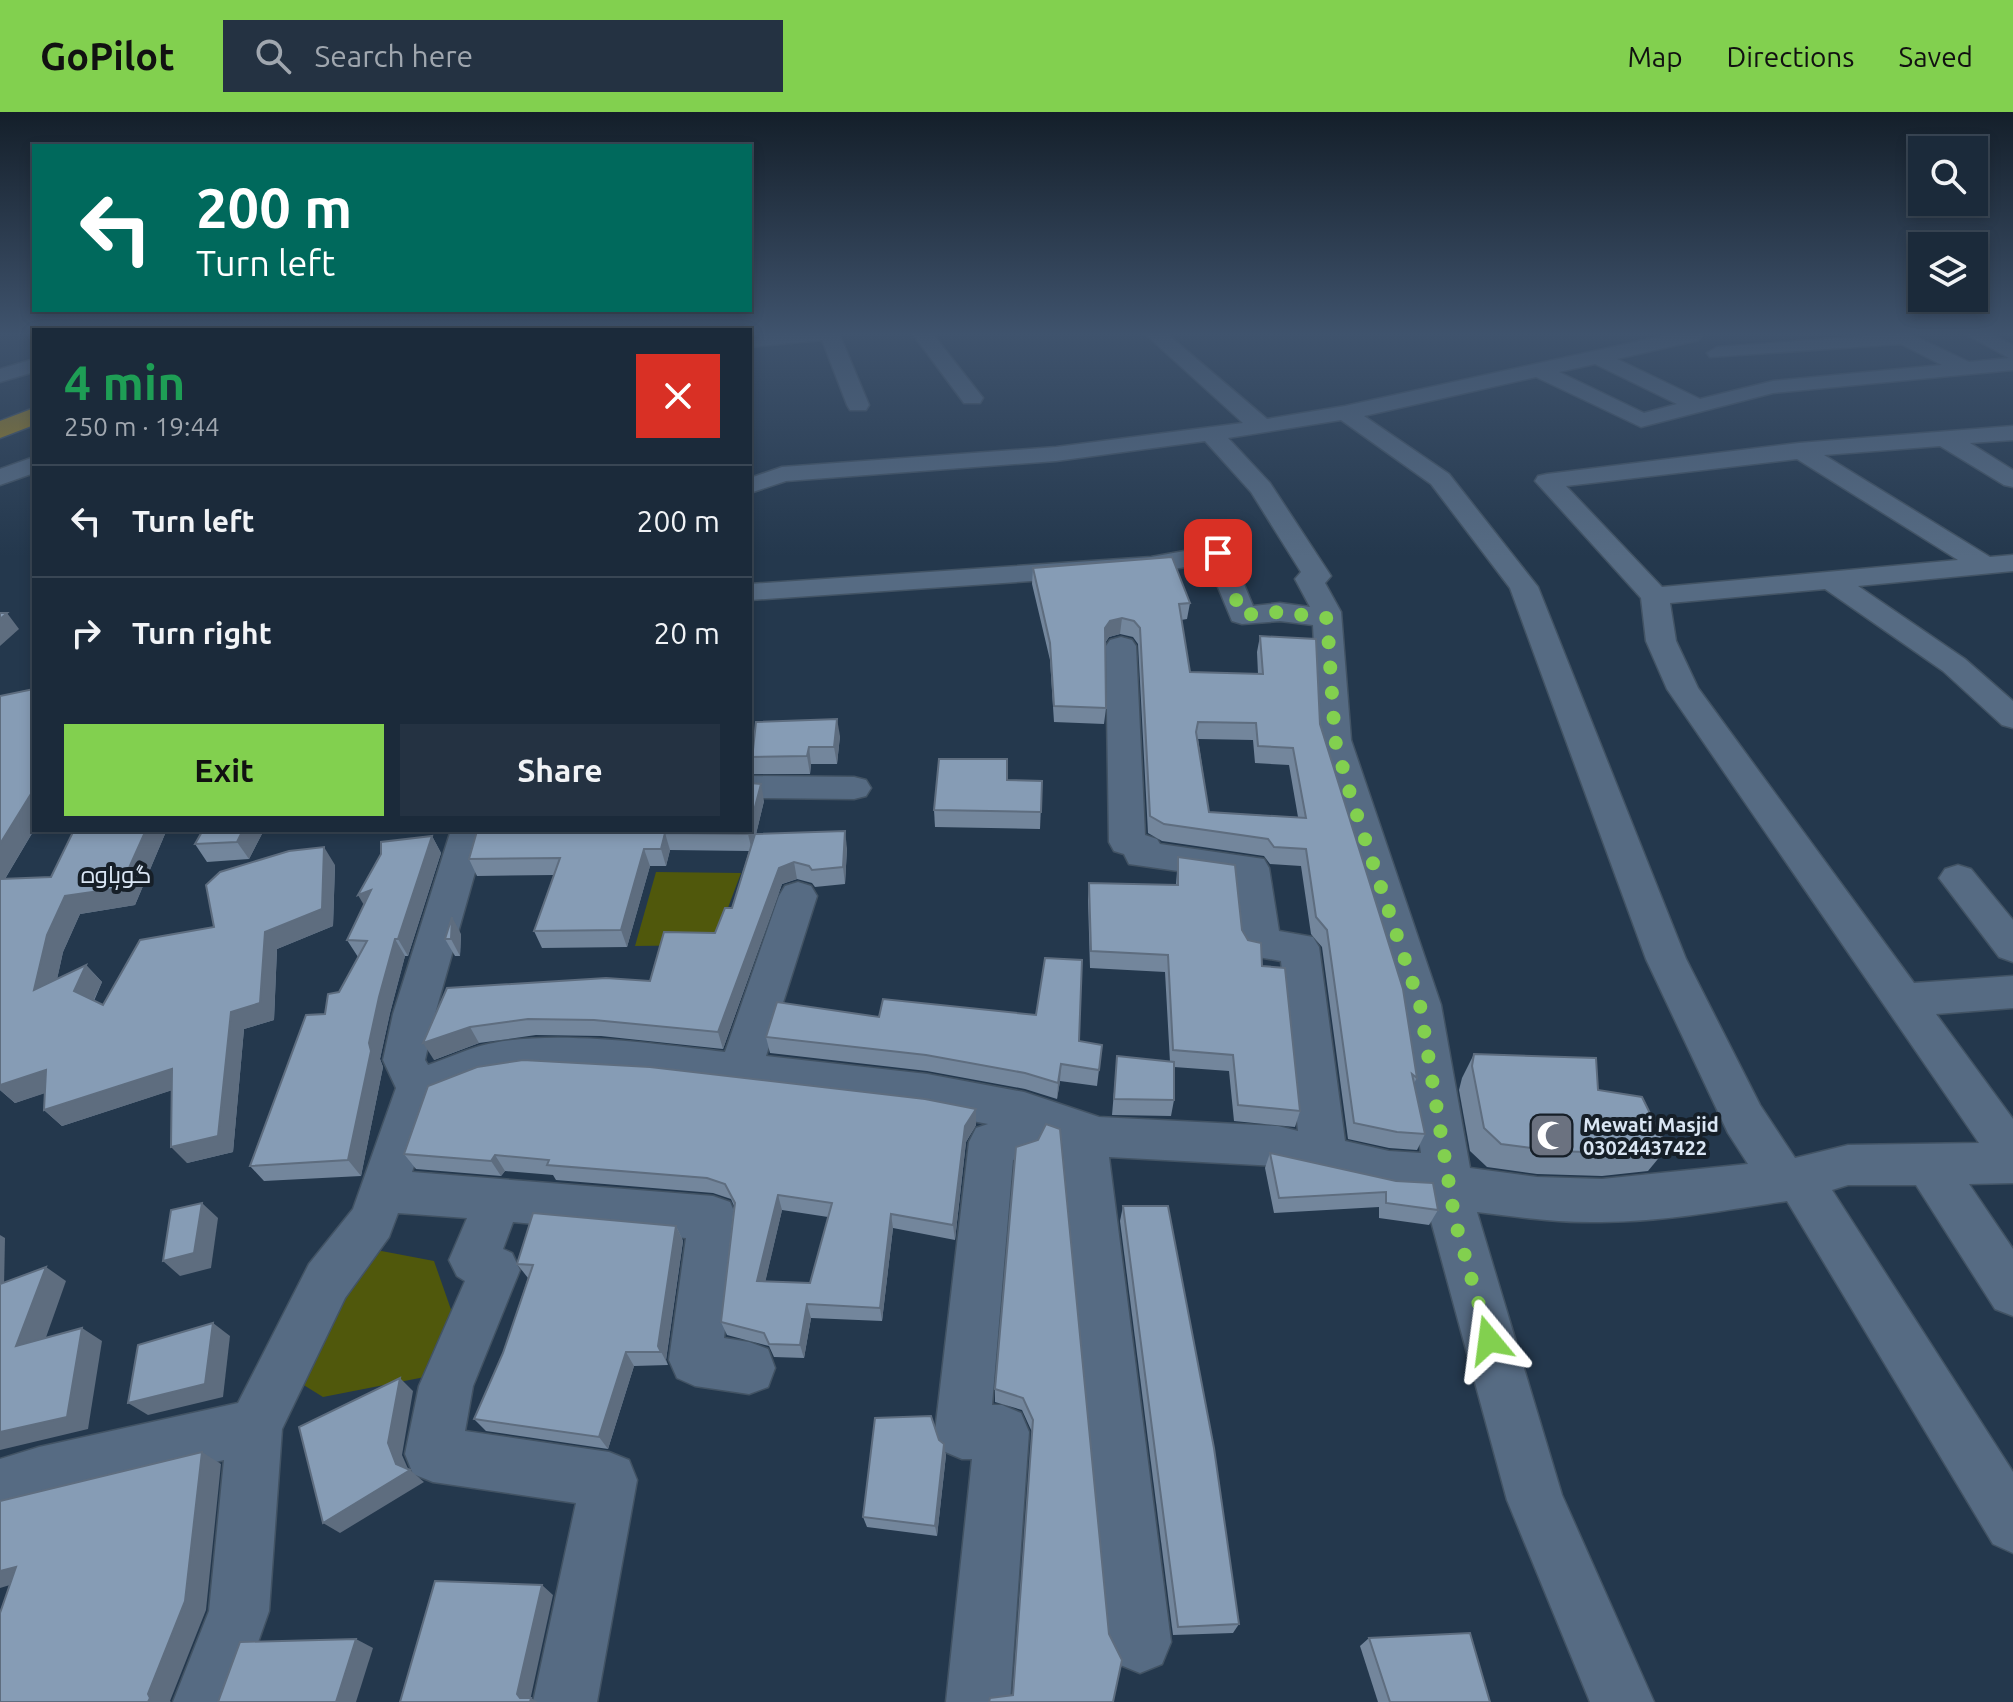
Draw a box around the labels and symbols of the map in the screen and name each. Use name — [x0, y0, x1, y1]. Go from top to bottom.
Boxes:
pin — [1184, 519, 1252, 587]
district label: گوہاوہ — [81, 861, 151, 890]
mosque icon: Mewati Masjid 03024437422 — [1528, 1112, 1576, 1160]
place label: Mewati Masjid 03024437422 — [1583, 1113, 1719, 1159]
position arrow — [1447, 1298, 1531, 1382]

